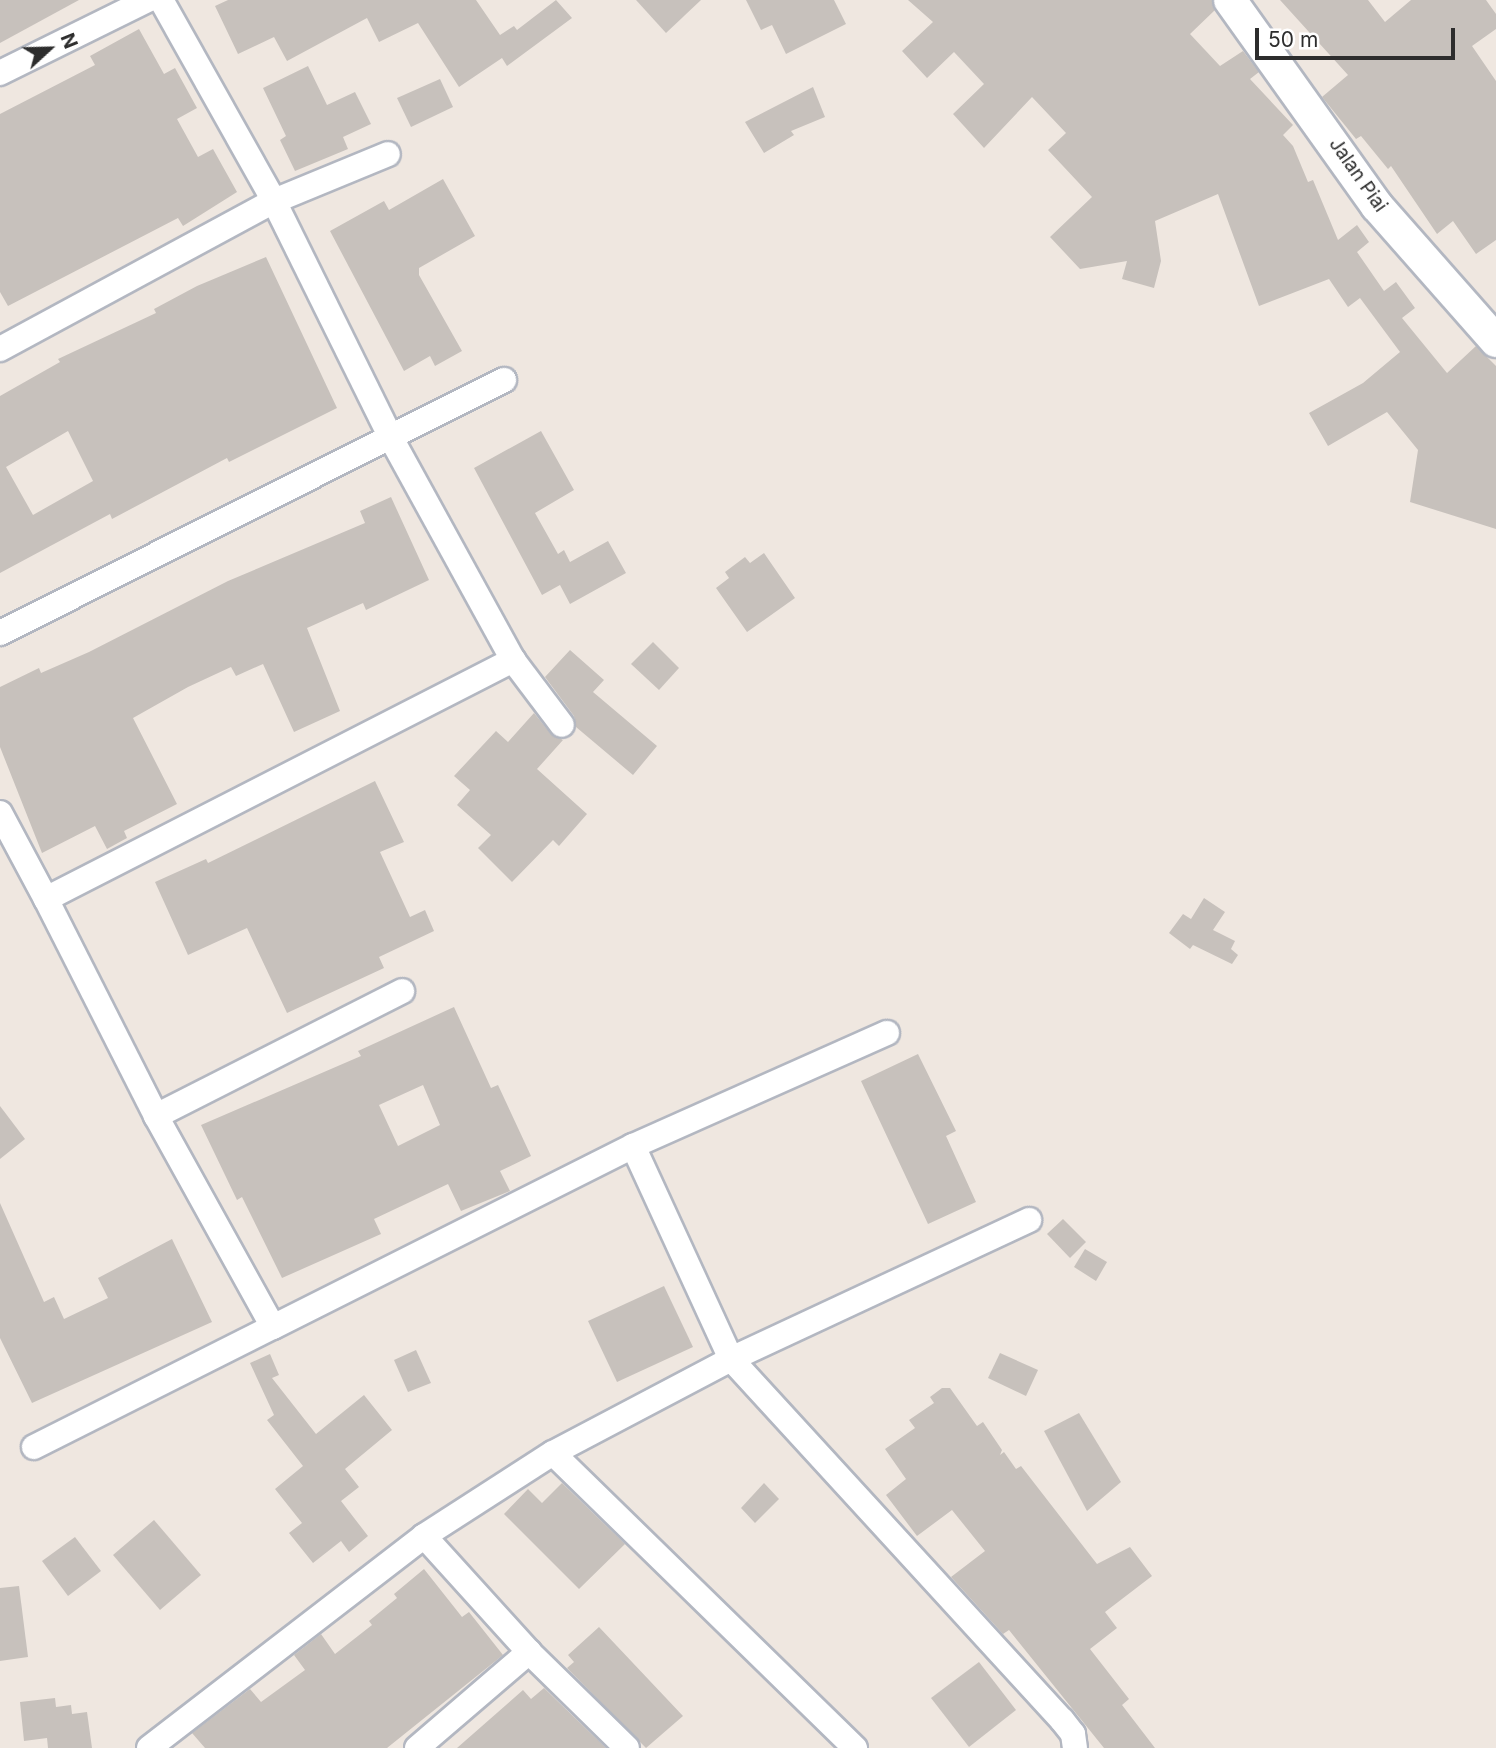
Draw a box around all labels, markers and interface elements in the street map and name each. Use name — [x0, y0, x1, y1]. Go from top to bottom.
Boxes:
north arrow — [14, 14, 84, 84]
scale bar — [1258, 14, 1458, 58]
text: 50 m — [1268, 27, 1318, 52]
text: N — [56, 30, 82, 52]
street label: Jalan Piai — [1324, 133, 1392, 217]

